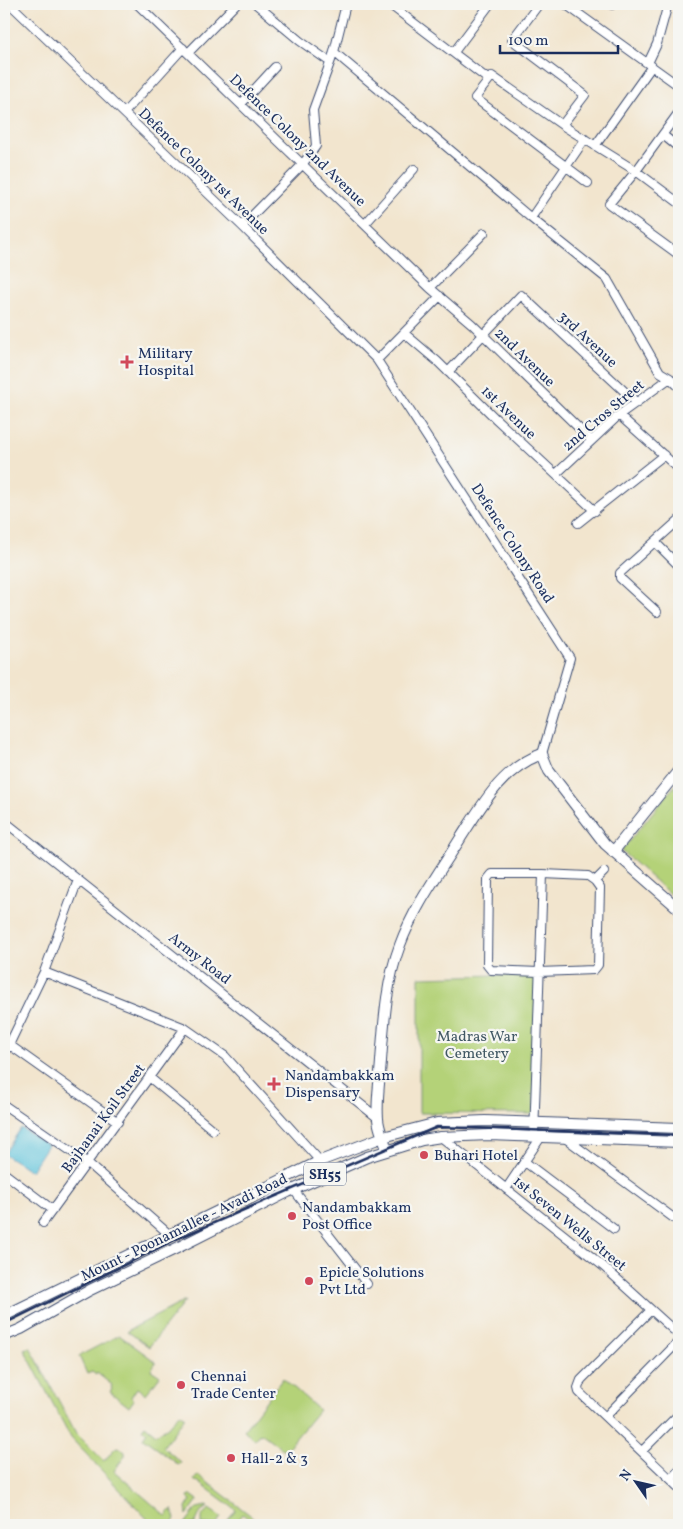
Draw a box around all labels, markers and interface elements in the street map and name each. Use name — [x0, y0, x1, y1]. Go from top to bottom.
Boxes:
scale bar — [500, 22, 618, 54]
text: 100 m — [508, 31, 548, 52]
street label: Defence Colony 2nd Avenue — [224, 70, 370, 212]
street label: Defence Colony 1st Avenue — [133, 104, 273, 240]
street label: 3rd Avenue — [553, 307, 621, 373]
street label: 2nd Avenue — [489, 324, 559, 393]
place label: Military Hospital — [138, 344, 194, 382]
marker: Military Hospital — [120, 355, 134, 369]
street label: 2nd Cros Street — [558, 376, 650, 457]
street label: 1st Avenue — [476, 381, 540, 445]
street label: Defence Colony Road — [465, 480, 558, 608]
street label: Army Road — [163, 928, 235, 990]
park label: Madras War Cemetery — [437, 1027, 517, 1065]
street label: Bajhanai Koil Street — [57, 1060, 151, 1178]
place label: Nandambakkam Dispensary — [285, 1066, 395, 1104]
marker: Nandambakkam Dispensary — [267, 1077, 281, 1091]
place label: Buhari Hotel — [434, 1146, 518, 1167]
marker: Buhari Hotel — [418, 1149, 430, 1161]
road number: SH55 — [304, 1162, 346, 1186]
street label: Mount - Poonamallee - Avadi Road — [78, 1169, 291, 1288]
street label: 1st Seven Wells Street — [508, 1172, 630, 1277]
place label: Nandambakkam Post Office — [302, 1198, 412, 1236]
marker: Nandambakkam Post Office — [286, 1210, 298, 1222]
place label: Epicle Solutions Pvt Ltd — [319, 1263, 424, 1301]
marker: Epicle Solutions Pvt Ltd — [303, 1275, 315, 1287]
place label: Chennai Trade Center — [191, 1367, 276, 1405]
marker: Chennai Trade Center — [175, 1379, 187, 1391]
place label: Hall-2 & 3 — [241, 1449, 308, 1470]
marker: Hall-2 & 3 — [225, 1452, 237, 1464]
north arrow — [610, 1456, 660, 1506]
text: N — [616, 1466, 637, 1485]

